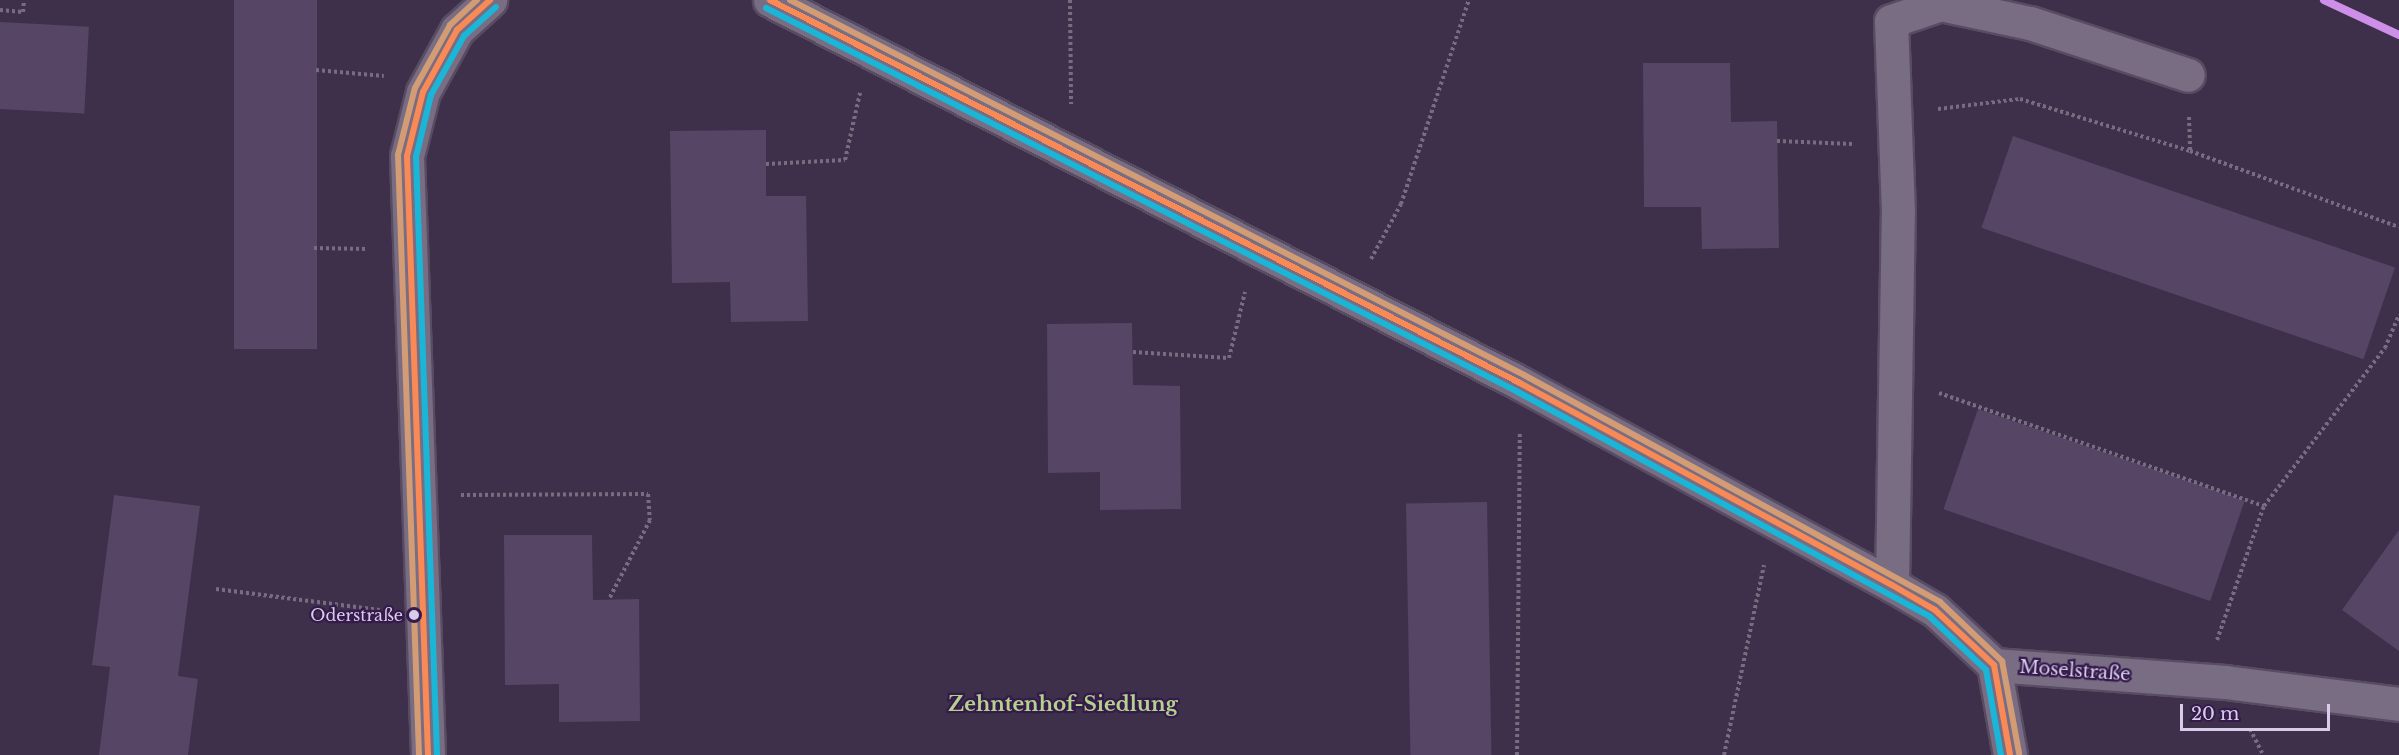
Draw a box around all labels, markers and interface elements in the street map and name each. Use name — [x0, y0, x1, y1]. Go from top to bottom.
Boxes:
place label: Oderstraße — [310, 605, 403, 625]
marker: Oderstraße — [408, 609, 420, 621]
street label: Moselstraße — [2019, 656, 2131, 686]
district label: Zehntenhof-Siedlung — [948, 692, 1178, 716]
scale bar — [2183, 692, 2333, 730]
text: 20 m — [2191, 703, 2239, 725]

